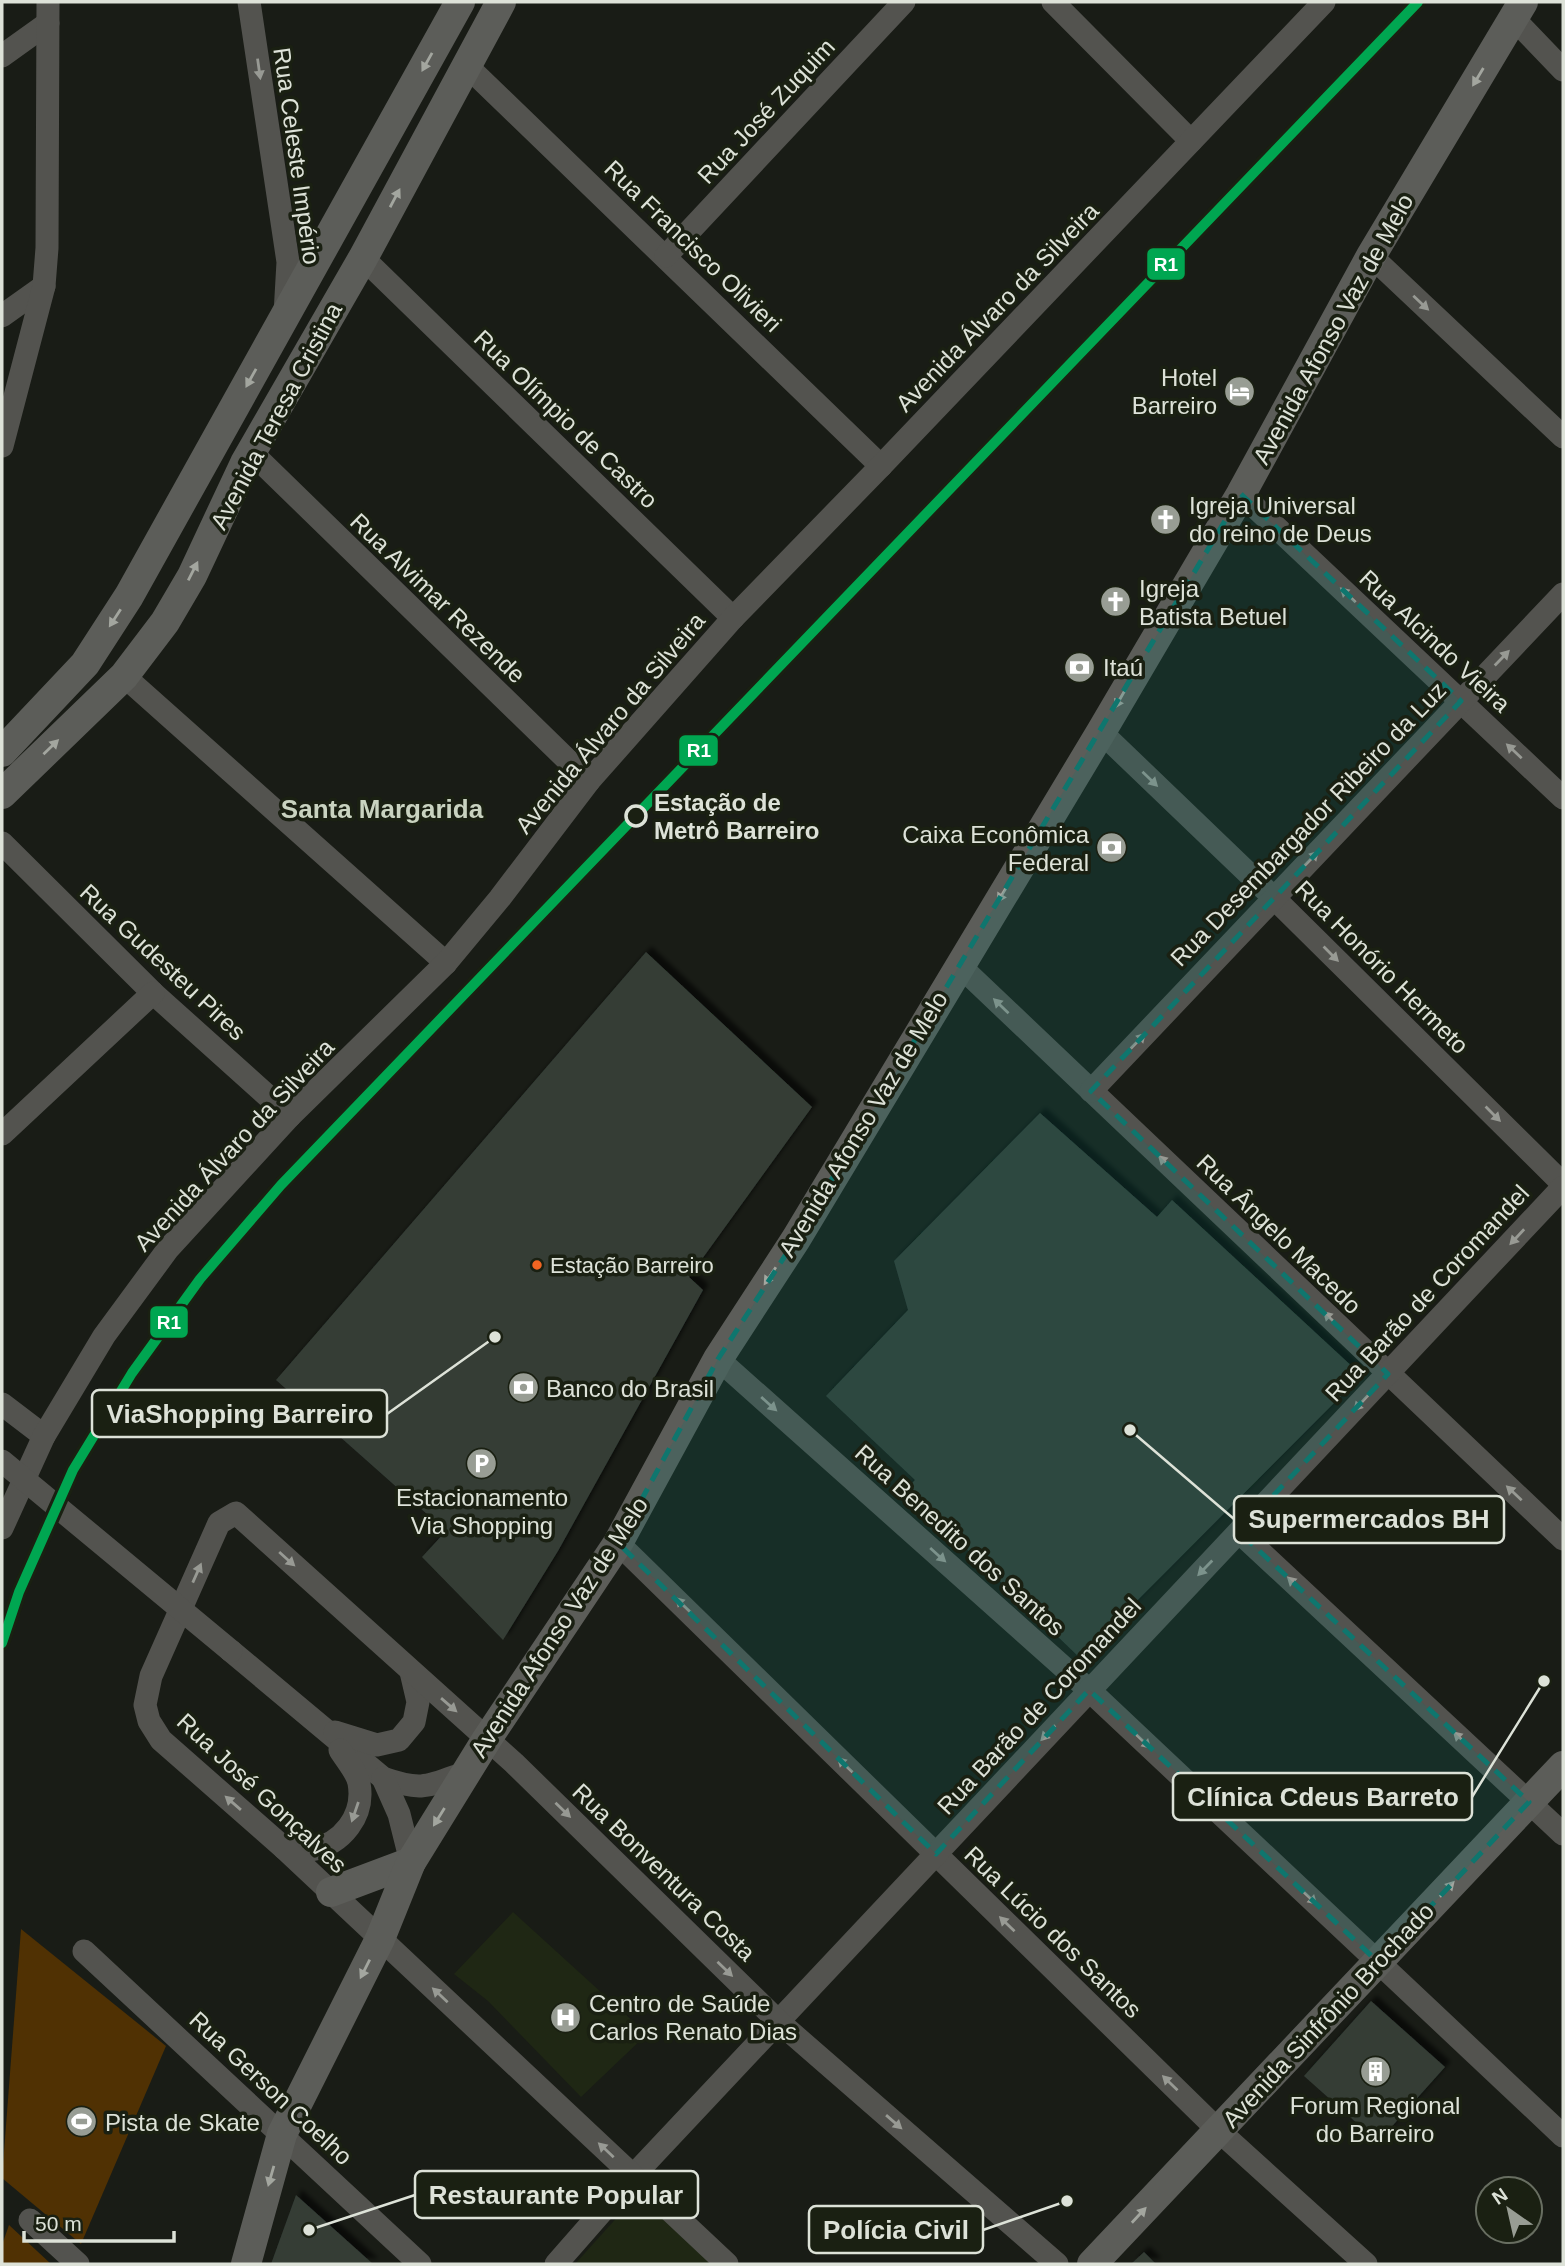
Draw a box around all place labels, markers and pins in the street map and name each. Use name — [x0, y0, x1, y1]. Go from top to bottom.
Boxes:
place label: Hotel Barreiro — [1132, 364, 1217, 419]
hotel icon: Hotel Barreiro — [1223, 374, 1257, 408]
place label: Igreja Universal do reino de Deus — [1189, 492, 1372, 547]
church icon: Igreja Universal do reino de Deus — [1149, 502, 1183, 536]
place label: Igreja Batista Betuel — [1139, 575, 1287, 630]
church icon: Igreja Batista Betuel — [1099, 585, 1133, 619]
bank icon: Itaú — [1063, 650, 1097, 684]
place label: Itaú — [1103, 654, 1143, 681]
place label: Estação de Metrô Barreiro — [654, 789, 819, 844]
marker: Estação de Metrô Barreiro — [625, 805, 647, 827]
place label: Caixa Econômica Federal — [902, 821, 1090, 876]
bank icon: Caixa Econômica Federal — [1095, 831, 1129, 865]
place label: Estação Barreiro — [550, 1253, 714, 1278]
marker: Estação Barreiro — [530, 1258, 544, 1272]
bank icon: Banco do Brasil — [506, 1371, 540, 1405]
place label: Banco do Brasil — [546, 1375, 714, 1402]
callout: ViaShopping Barreiro — [92, 1390, 387, 1437]
parking icon: Estacionamento Via Shopping — [465, 1446, 499, 1480]
place label: Estacionamento Via Shopping — [396, 1484, 568, 1539]
callout: Supermercados BH — [1234, 1496, 1504, 1543]
callout: Clínica Cdeus Barreto — [1173, 1773, 1472, 1820]
place label: Centro de Saúde Carlos Renato Dias — [589, 1990, 797, 2045]
hospital icon: Centro de Saúde Carlos Renato Dias — [549, 2000, 583, 2034]
building icon: Forum Regional do Barreiro — [1358, 2054, 1392, 2088]
place label: Forum Regional do Barreiro — [1290, 2092, 1460, 2147]
sports icon: Pista de Skate — [65, 2105, 99, 2139]
place label: Pista de Skate — [105, 2109, 260, 2136]
callout: Restaurante Popular — [415, 2171, 698, 2218]
callout: Polícia Civil — [809, 2206, 983, 2253]

